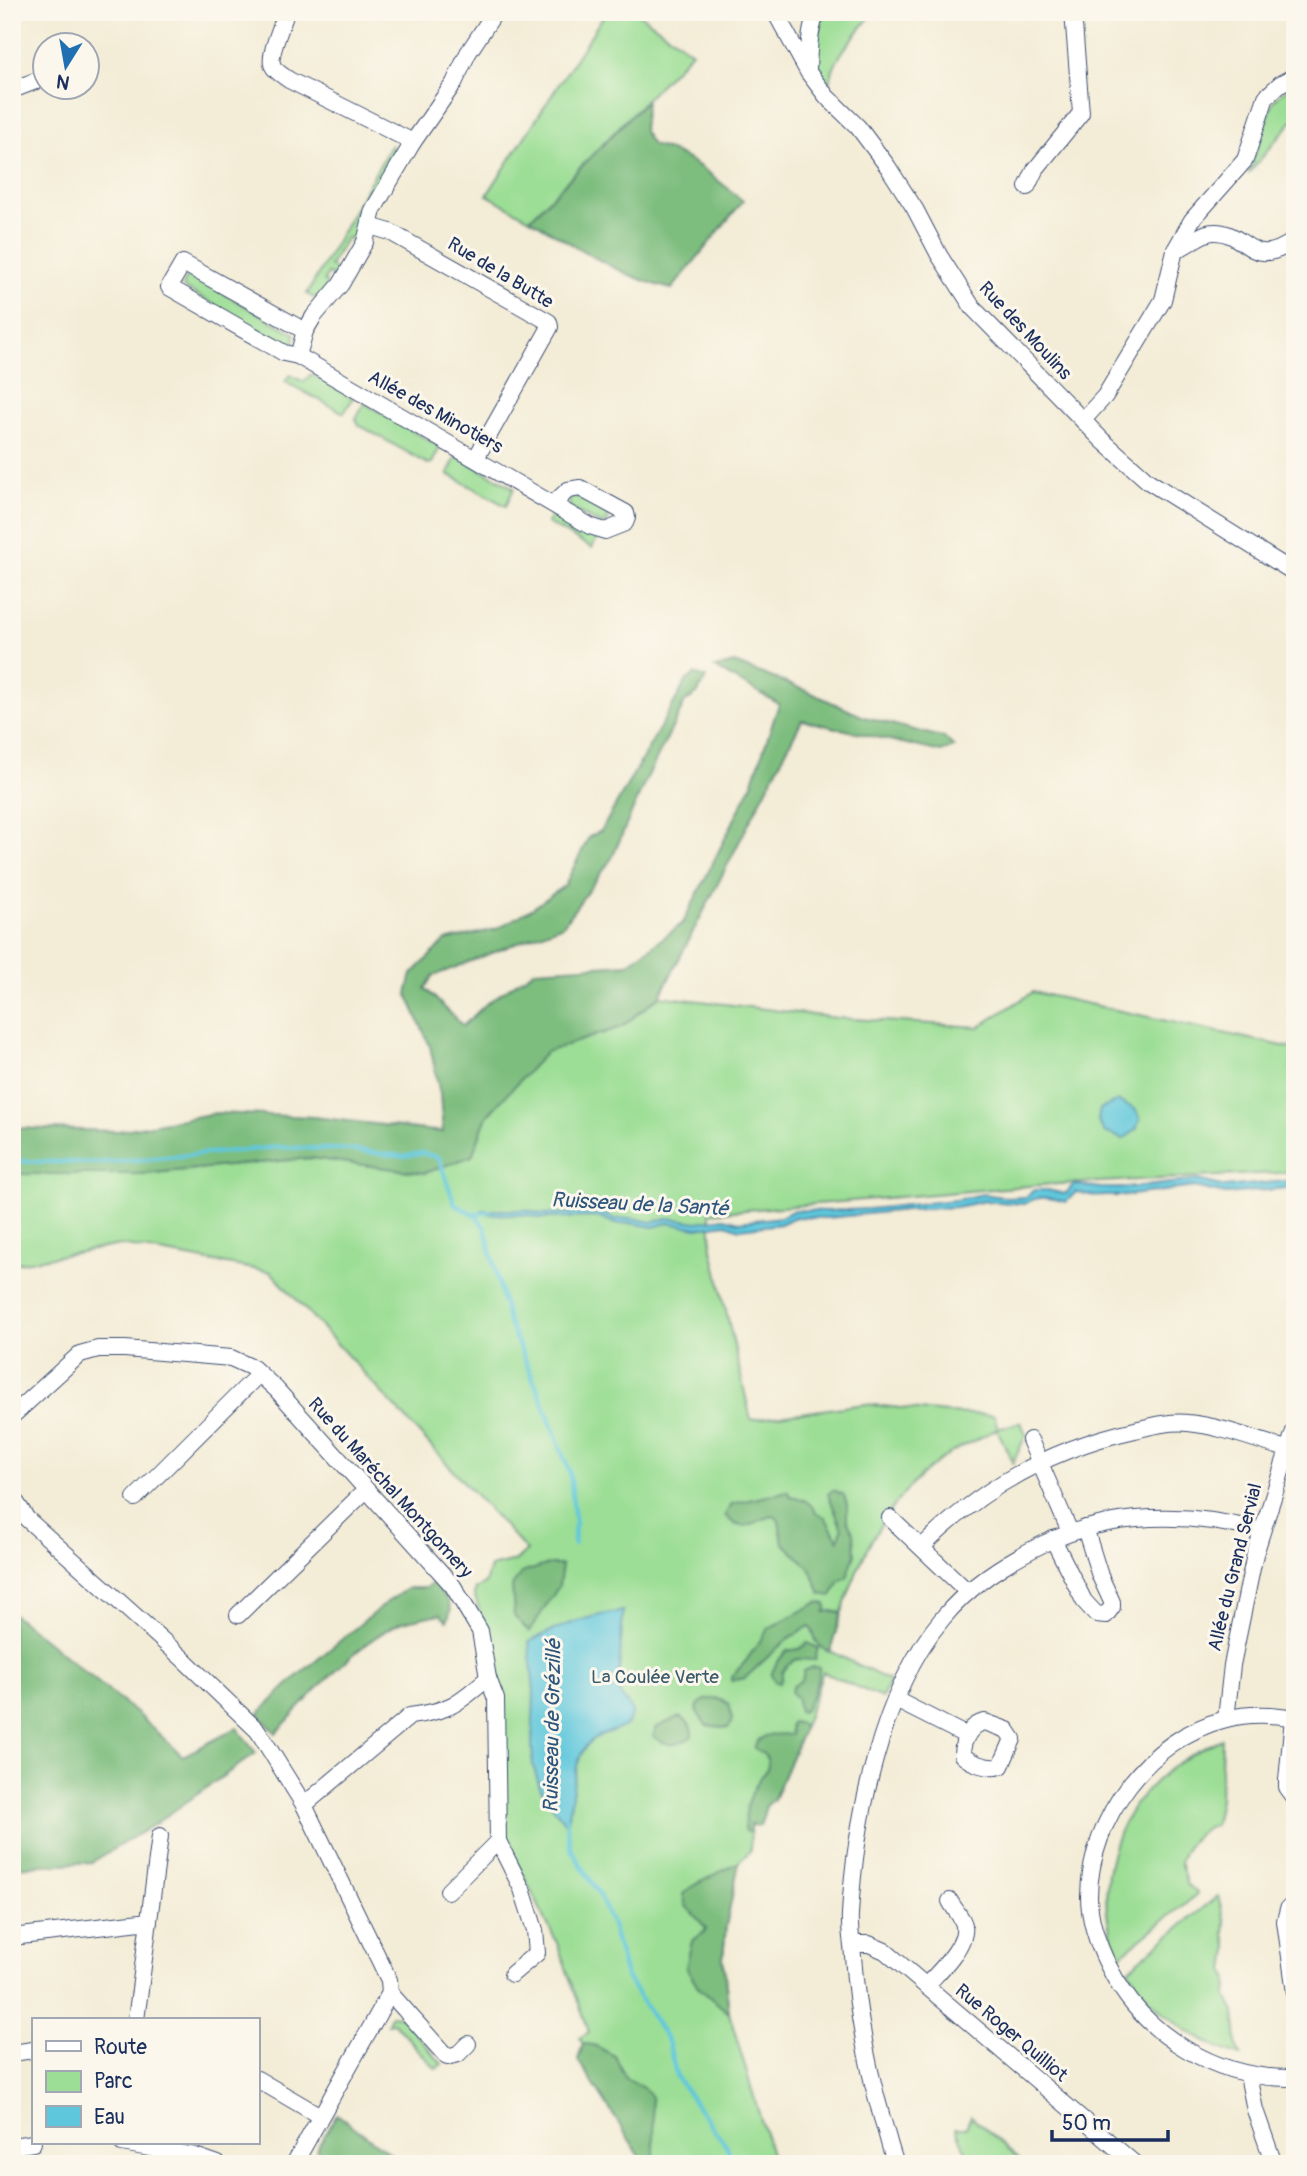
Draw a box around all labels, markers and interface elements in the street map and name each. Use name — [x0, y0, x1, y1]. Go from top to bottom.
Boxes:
north arrow — [32, 32, 102, 102]
text: N — [54, 69, 72, 95]
street label: Rue de la Butte — [443, 232, 558, 314]
street label: Rue des Moulins — [974, 277, 1077, 385]
street label: Allée des Minotiers — [364, 365, 508, 459]
water label: Ruisseau de la Santé — [551, 1186, 731, 1223]
street label: Rue du Maréchal Montgomery — [303, 1392, 478, 1583]
street label: Allée du Grand Servial — [1202, 1481, 1267, 1654]
water label: Ruisseau de Grézillé — [537, 1637, 568, 1813]
park label: La Coulée Verte — [591, 1665, 720, 1689]
street label: Rue Roger Quilliot — [950, 1979, 1073, 2087]
legend — [32, 2018, 259, 2144]
text: Route — [94, 2034, 147, 2061]
text: Parc — [94, 2068, 133, 2095]
scale bar — [1052, 2099, 1167, 2143]
text: Eau — [94, 2104, 125, 2131]
text: 50 m — [1062, 2110, 1111, 2137]

